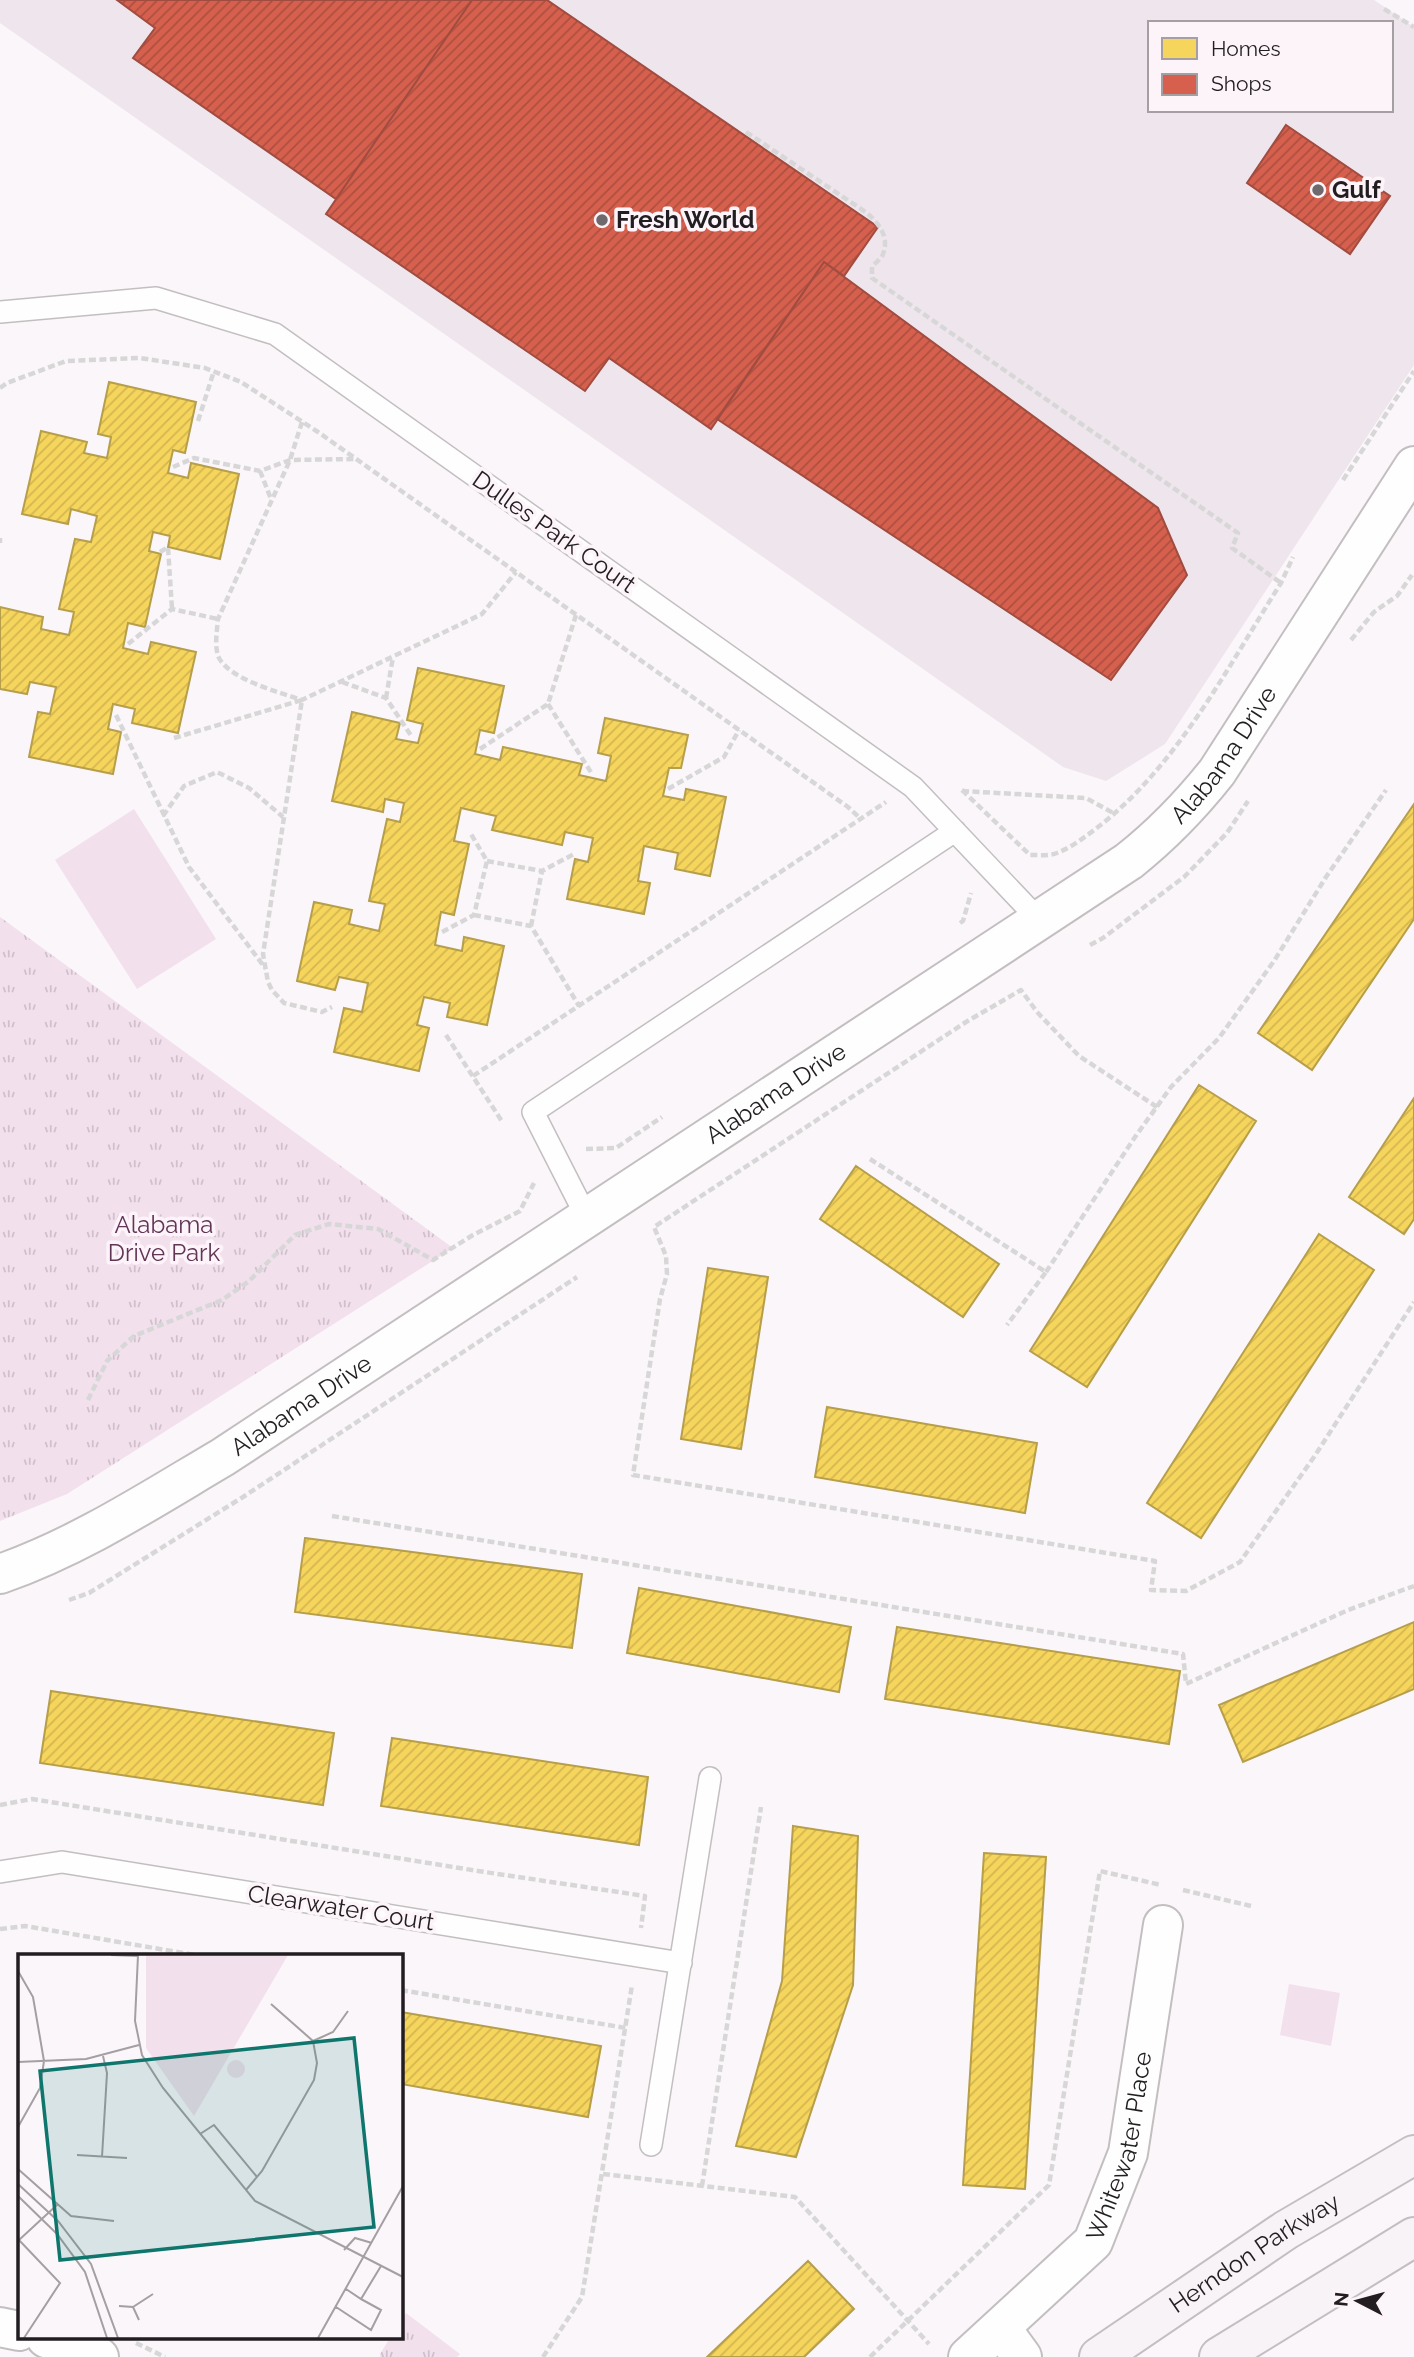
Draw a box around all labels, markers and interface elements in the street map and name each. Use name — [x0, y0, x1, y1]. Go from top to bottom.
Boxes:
legend — [1148, 21, 1393, 112]
text: Homes — [1211, 36, 1281, 61]
text: Shops — [1211, 71, 1272, 96]
place label: Gulf — [1332, 175, 1382, 204]
marker: Gulf — [1310, 182, 1326, 198]
place label: Fresh World — [616, 205, 754, 234]
marker: Fresh World — [594, 212, 610, 228]
street label: Dulles Park Court — [467, 464, 642, 599]
street label: Alabama Drive — [1164, 681, 1282, 829]
street label: Alabama Drive — [700, 1036, 851, 1150]
park label: Alabama Drive Park — [108, 1210, 220, 1267]
street label: Alabama Drive — [225, 1348, 377, 1462]
street label: Clearwater Court — [246, 1878, 436, 1937]
inset map — [18, 1954, 402, 2340]
street label: Whitewater Place — [1080, 2049, 1157, 2245]
street label: Herndon Parkway — [1164, 2187, 1345, 2319]
north arrow — [1323, 2266, 1393, 2336]
text: N — [1329, 2291, 1353, 2308]

